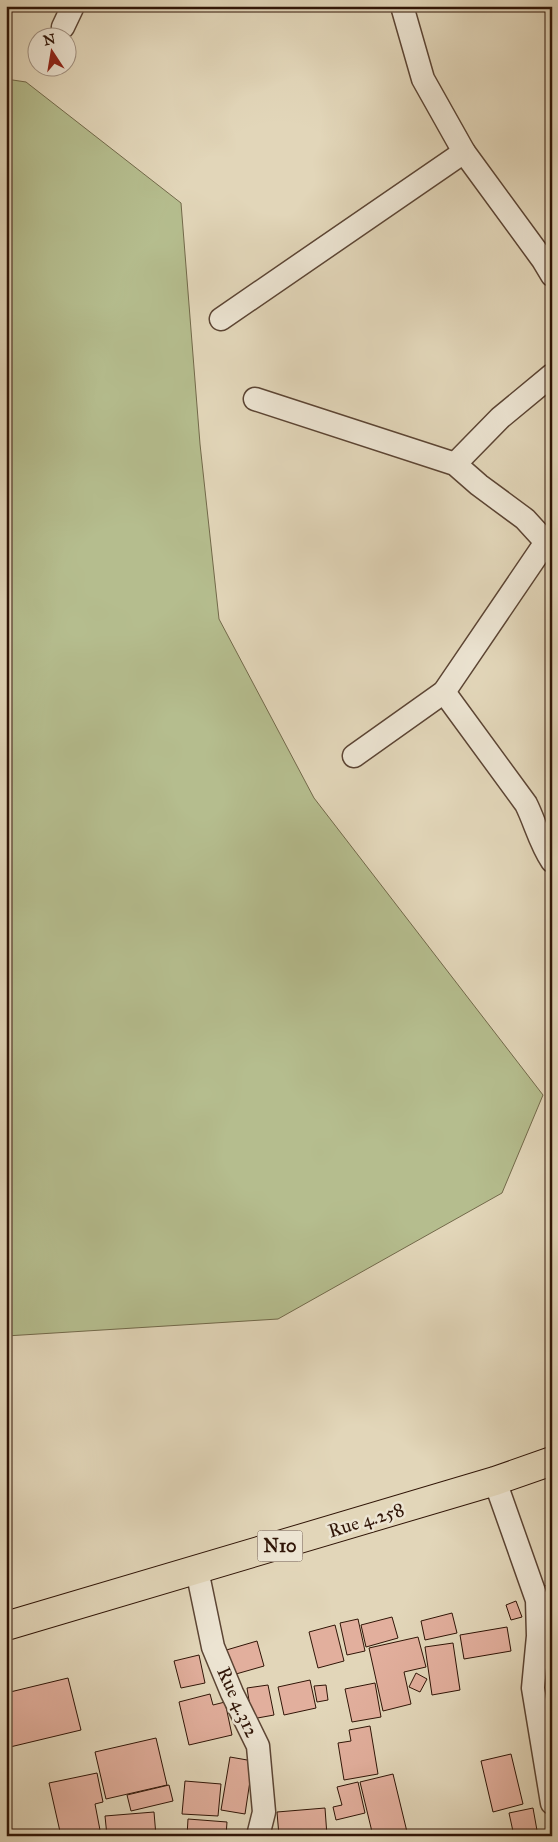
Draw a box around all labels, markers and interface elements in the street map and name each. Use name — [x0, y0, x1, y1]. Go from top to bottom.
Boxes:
north arrow — [28, 28, 78, 78]
text: N — [42, 30, 57, 49]
street label: Rue 4.258 — [325, 1498, 407, 1542]
road number: N10 — [258, 1530, 302, 1562]
street label: Rue 4.312 — [212, 1663, 264, 1741]

